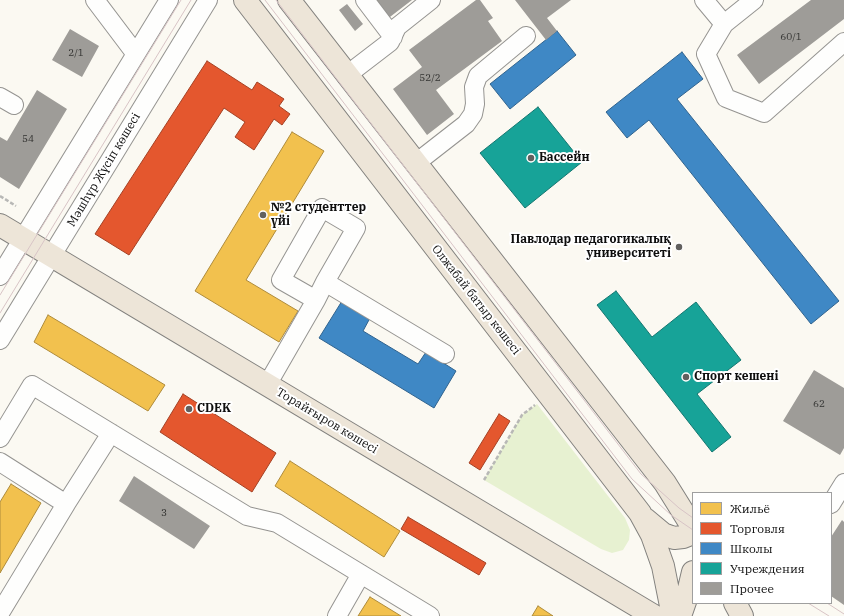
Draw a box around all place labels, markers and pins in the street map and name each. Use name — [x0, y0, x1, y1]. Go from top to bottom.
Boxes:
place label: Бассейн — [539, 151, 590, 165]
marker: Бассейн — [526, 153, 536, 163]
place label: №2 студенттер үйі — [271, 201, 366, 229]
marker: №2 студенттер үйі — [258, 210, 268, 220]
place label: Павлодар педагогикалық университеті — [511, 233, 671, 261]
marker: Павлодар педагогикалық университеті — [674, 242, 684, 252]
place label: Спорт кешені — [694, 370, 779, 384]
marker: Спорт кешені — [681, 372, 691, 382]
place label: CDEK — [197, 402, 231, 416]
marker: CDEK — [184, 404, 194, 414]

